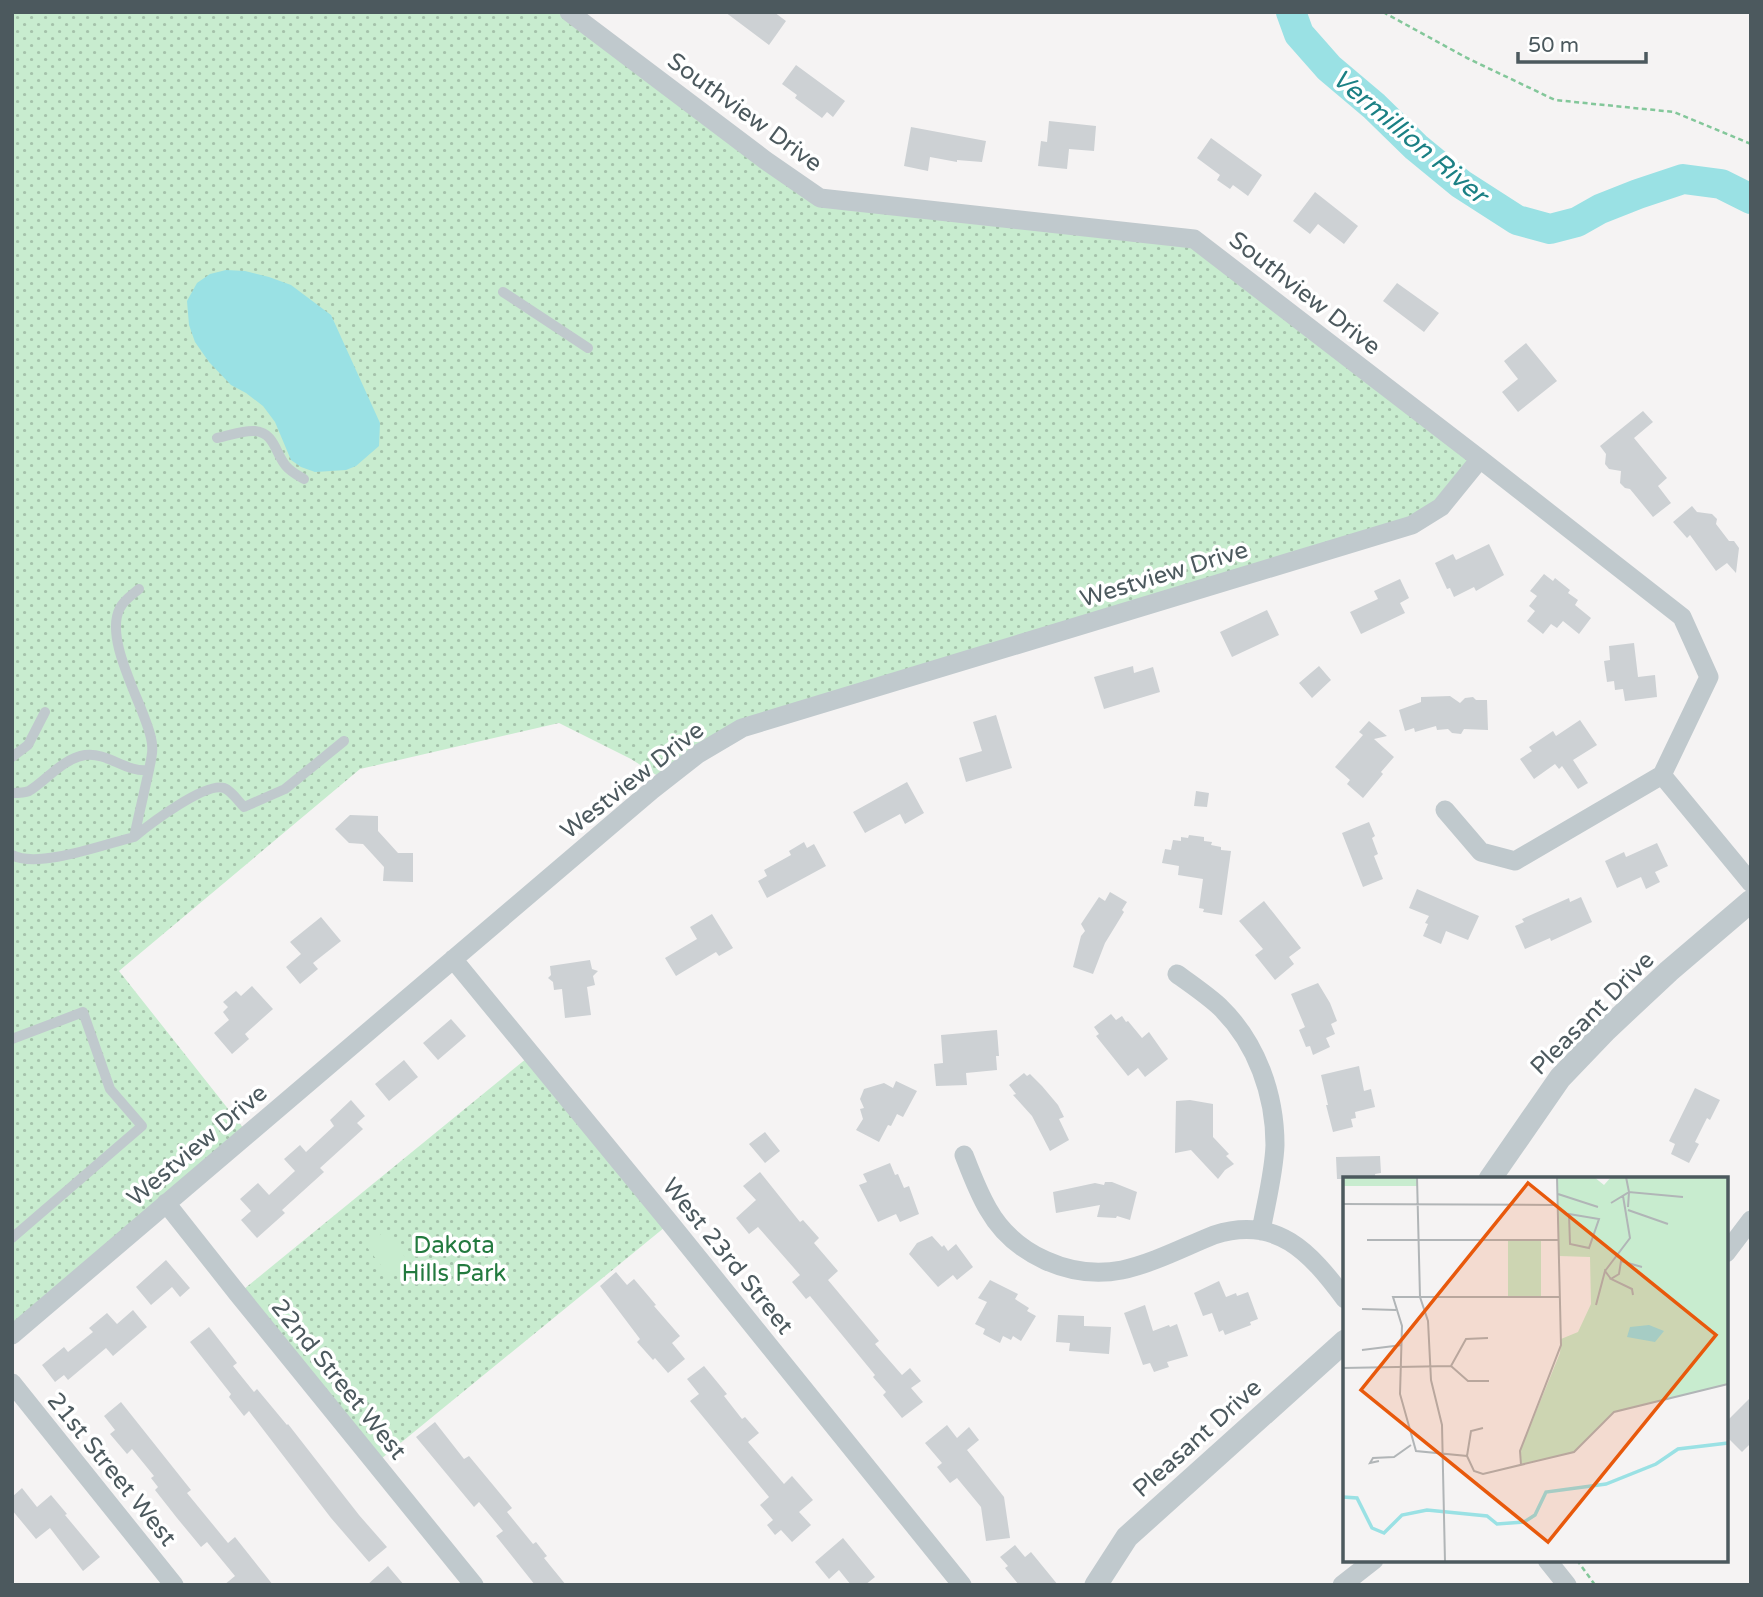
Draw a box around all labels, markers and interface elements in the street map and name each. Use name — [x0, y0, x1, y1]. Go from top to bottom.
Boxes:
scale bar — [1518, 21, 1646, 65]
text: 50 m — [1528, 33, 1579, 58]
street label: Southview Drive — [662, 47, 828, 178]
water label: Vermillion River — [1326, 63, 1496, 212]
street label: Southview Drive — [1223, 225, 1386, 361]
street label: Westview Drive — [1077, 535, 1251, 614]
street label: Westview Drive — [555, 715, 710, 845]
street label: Pleasant Drive — [1525, 946, 1660, 1081]
street label: Westview Drive — [121, 1078, 273, 1212]
street label: West 23rd Street — [656, 1172, 799, 1340]
inset map — [1343, 1177, 1728, 1562]
park label: Dakota Hills Park — [402, 1231, 506, 1288]
street label: 22nd Street West — [265, 1293, 412, 1466]
street label: Pleasant Drive — [1127, 1373, 1268, 1504]
street label: 21st Street West — [41, 1387, 182, 1552]

